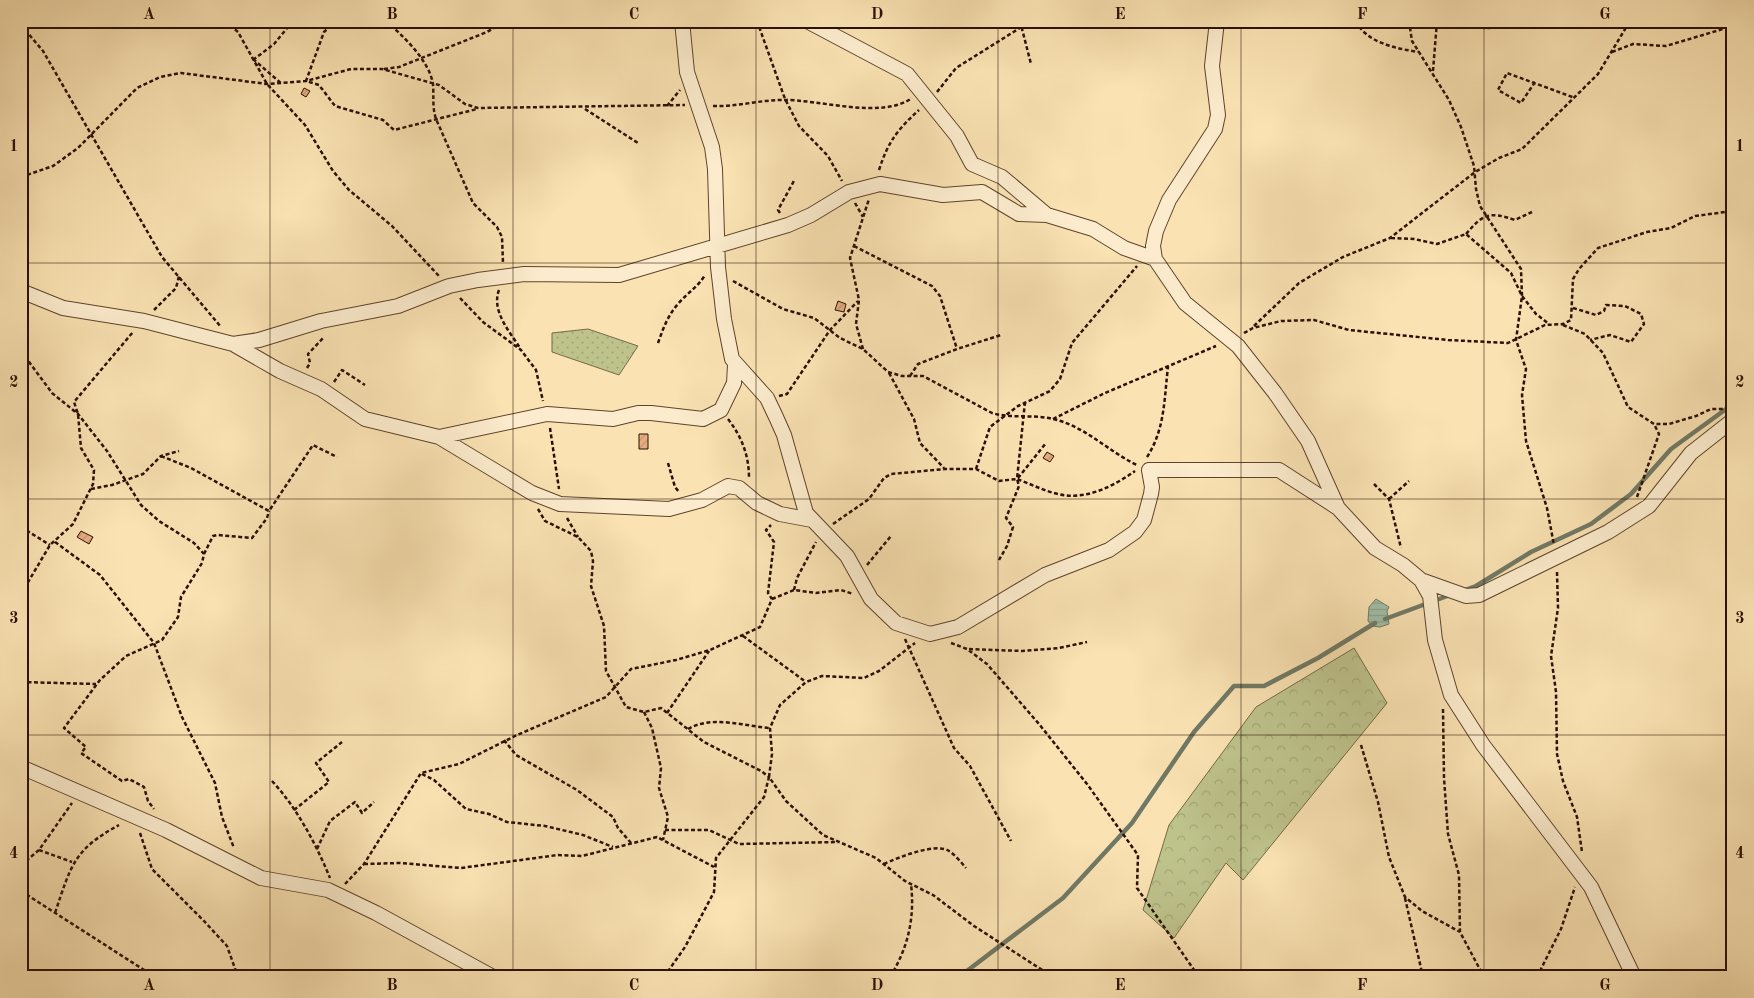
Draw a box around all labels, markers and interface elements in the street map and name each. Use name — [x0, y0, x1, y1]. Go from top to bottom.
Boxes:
text: A — [143, 7, 155, 23]
text: B — [386, 7, 398, 23]
text: C — [629, 7, 639, 23]
text: D — [871, 7, 883, 23]
text: E — [1114, 7, 1126, 23]
text: F — [1357, 7, 1368, 23]
text: G — [1599, 7, 1611, 23]
text: 1 — [9, 139, 19, 155]
text: 1 — [1735, 139, 1745, 155]
text: 2 — [9, 375, 19, 391]
text: 2 — [1735, 375, 1745, 391]
text: 3 — [9, 611, 19, 627]
text: 3 — [1735, 611, 1745, 627]
text: 4 — [9, 846, 19, 862]
text: 4 — [1735, 846, 1745, 862]
text: A — [143, 978, 155, 994]
text: B — [386, 978, 398, 994]
text: C — [629, 978, 639, 994]
text: D — [871, 978, 883, 994]
text: E — [1114, 978, 1126, 994]
text: F — [1357, 978, 1368, 994]
text: G — [1599, 978, 1611, 994]

